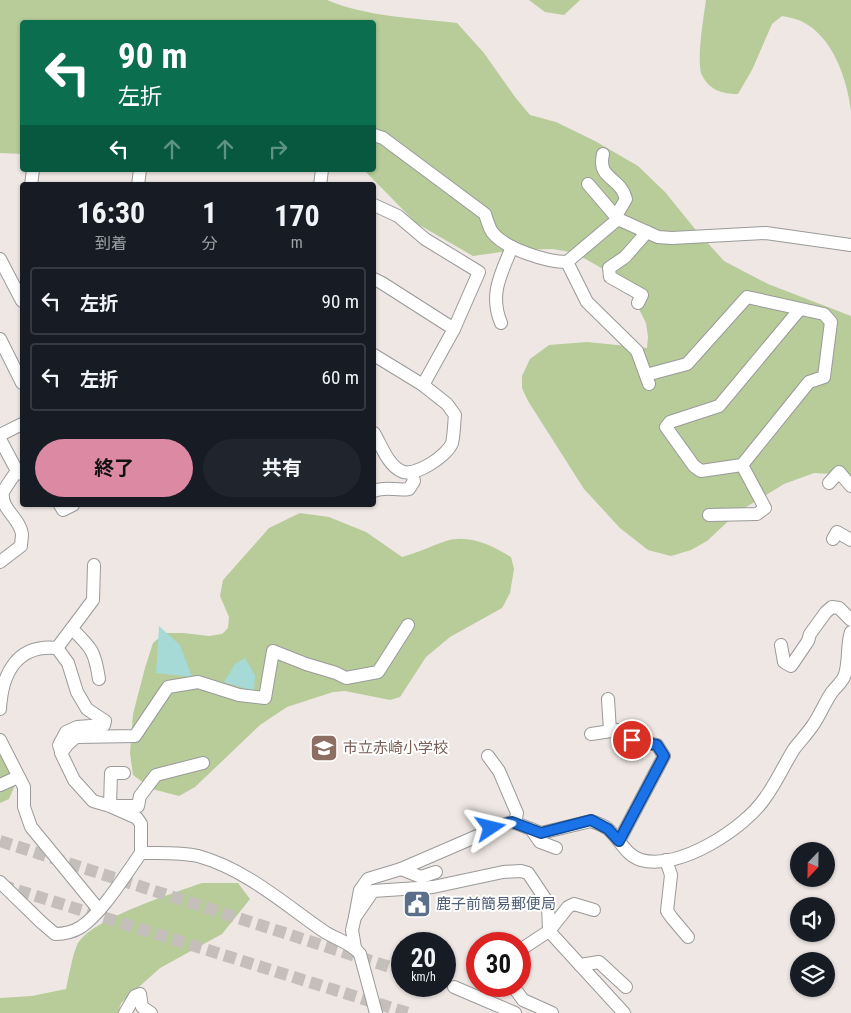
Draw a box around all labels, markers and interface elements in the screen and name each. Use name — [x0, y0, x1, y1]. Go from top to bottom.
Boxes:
text: 90 m — [118, 36, 187, 77]
icon: left — [35, 40, 100, 105]
text: 左折 — [118, 84, 162, 109]
icon: left — [105, 135, 133, 163]
icon: ahead — [158, 135, 186, 163]
icon: ahead — [211, 135, 239, 163]
icon: right — [264, 135, 292, 163]
text: 16:30 — [76, 195, 145, 230]
text: 1 — [202, 195, 217, 230]
text: 170 — [274, 198, 320, 233]
text: m — [291, 233, 303, 252]
text: 到着 — [95, 234, 127, 253]
text: 分 — [202, 234, 218, 253]
icon: left — [37, 287, 65, 315]
text: 90 m — [322, 290, 359, 313]
text: 左折 — [80, 292, 118, 315]
icon: left — [37, 363, 65, 391]
text: 60 m — [322, 366, 359, 389]
text: 左折 — [80, 368, 118, 391]
button: 終了 — [35, 439, 193, 497]
button: 共有 — [203, 439, 361, 497]
pin — [611, 719, 653, 761]
icon: arrive — [618, 726, 646, 754]
school or university icon: 市立赤崎小学校 — [309, 733, 339, 763]
place label: 市立赤崎小学校 — [343, 739, 448, 757]
position arrow — [464, 801, 516, 853]
north arrow — [790, 842, 835, 888]
map controls — [790, 842, 835, 997]
public building icon: 鹿子前簡易郵便局 — [402, 889, 432, 919]
place label: 鹿子前簡易郵便局 — [436, 895, 556, 913]
button: sound — [790, 897, 835, 942]
speed limit sign: 30 — [466, 932, 531, 997]
text: 20 — [411, 944, 436, 973]
button: layers — [790, 952, 835, 997]
text: km/h — [411, 970, 436, 984]

